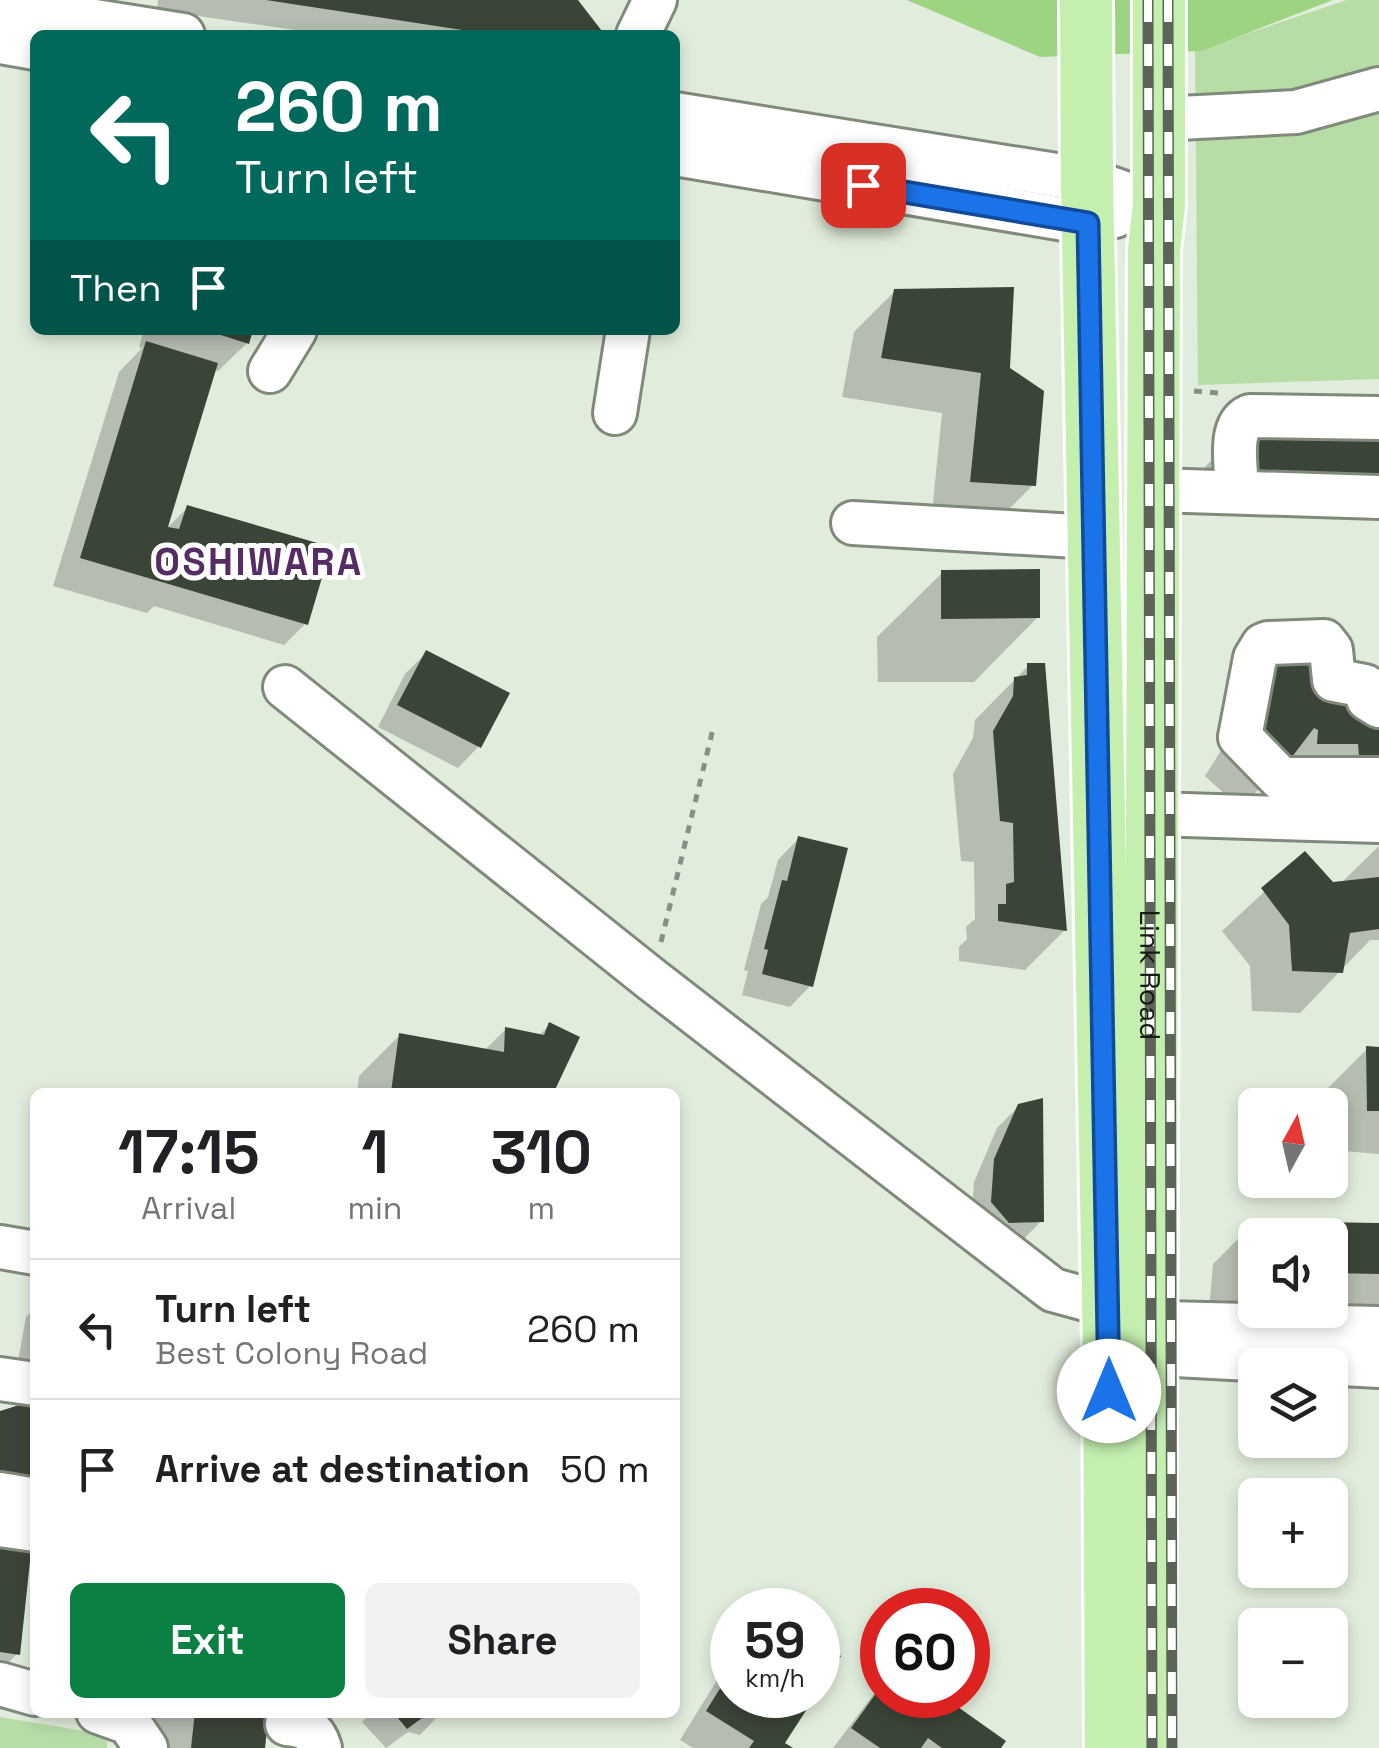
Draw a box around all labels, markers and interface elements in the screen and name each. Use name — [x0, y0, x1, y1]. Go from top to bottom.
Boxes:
text: 260 m — [235, 62, 443, 151]
icon: left — [70, 70, 200, 200]
pin — [821, 143, 906, 228]
text: Turn left — [235, 149, 418, 206]
icon: arrive — [836, 158, 891, 213]
icon: arrive — [181, 260, 236, 315]
text: Then — [70, 264, 161, 312]
district label: OSHIWARA — [154, 538, 364, 586]
street label: Link Road — [1132, 910, 1168, 1040]
north arrow — [1238, 1088, 1348, 1198]
map controls — [1238, 1088, 1348, 1718]
text: 17:15 — [118, 1114, 259, 1191]
text: 1 — [361, 1114, 389, 1191]
text: 310 — [491, 1114, 592, 1191]
text: Arrival — [141, 1188, 236, 1228]
text: min — [347, 1188, 402, 1228]
text: m — [527, 1188, 555, 1228]
button: sound — [1238, 1218, 1348, 1328]
text: Turn left — [155, 1285, 311, 1333]
icon: left — [70, 1302, 125, 1357]
text: 260 m — [527, 1305, 640, 1353]
text: Best Colony Road — [155, 1333, 428, 1373]
position arrow — [1057, 1339, 1161, 1443]
button: layers — [1238, 1348, 1348, 1458]
icon: arrive — [70, 1442, 125, 1497]
text: Arrive at destination — [155, 1445, 530, 1493]
text: 50 m — [560, 1445, 650, 1493]
button: + — [1238, 1478, 1348, 1588]
button: Exit — [70, 1583, 345, 1698]
button: Share — [365, 1583, 640, 1698]
speed limit sign: 60 — [860, 1588, 990, 1718]
button: − — [1238, 1608, 1348, 1718]
text: 59 — [745, 1609, 805, 1673]
text: km/h — [745, 1662, 805, 1694]

